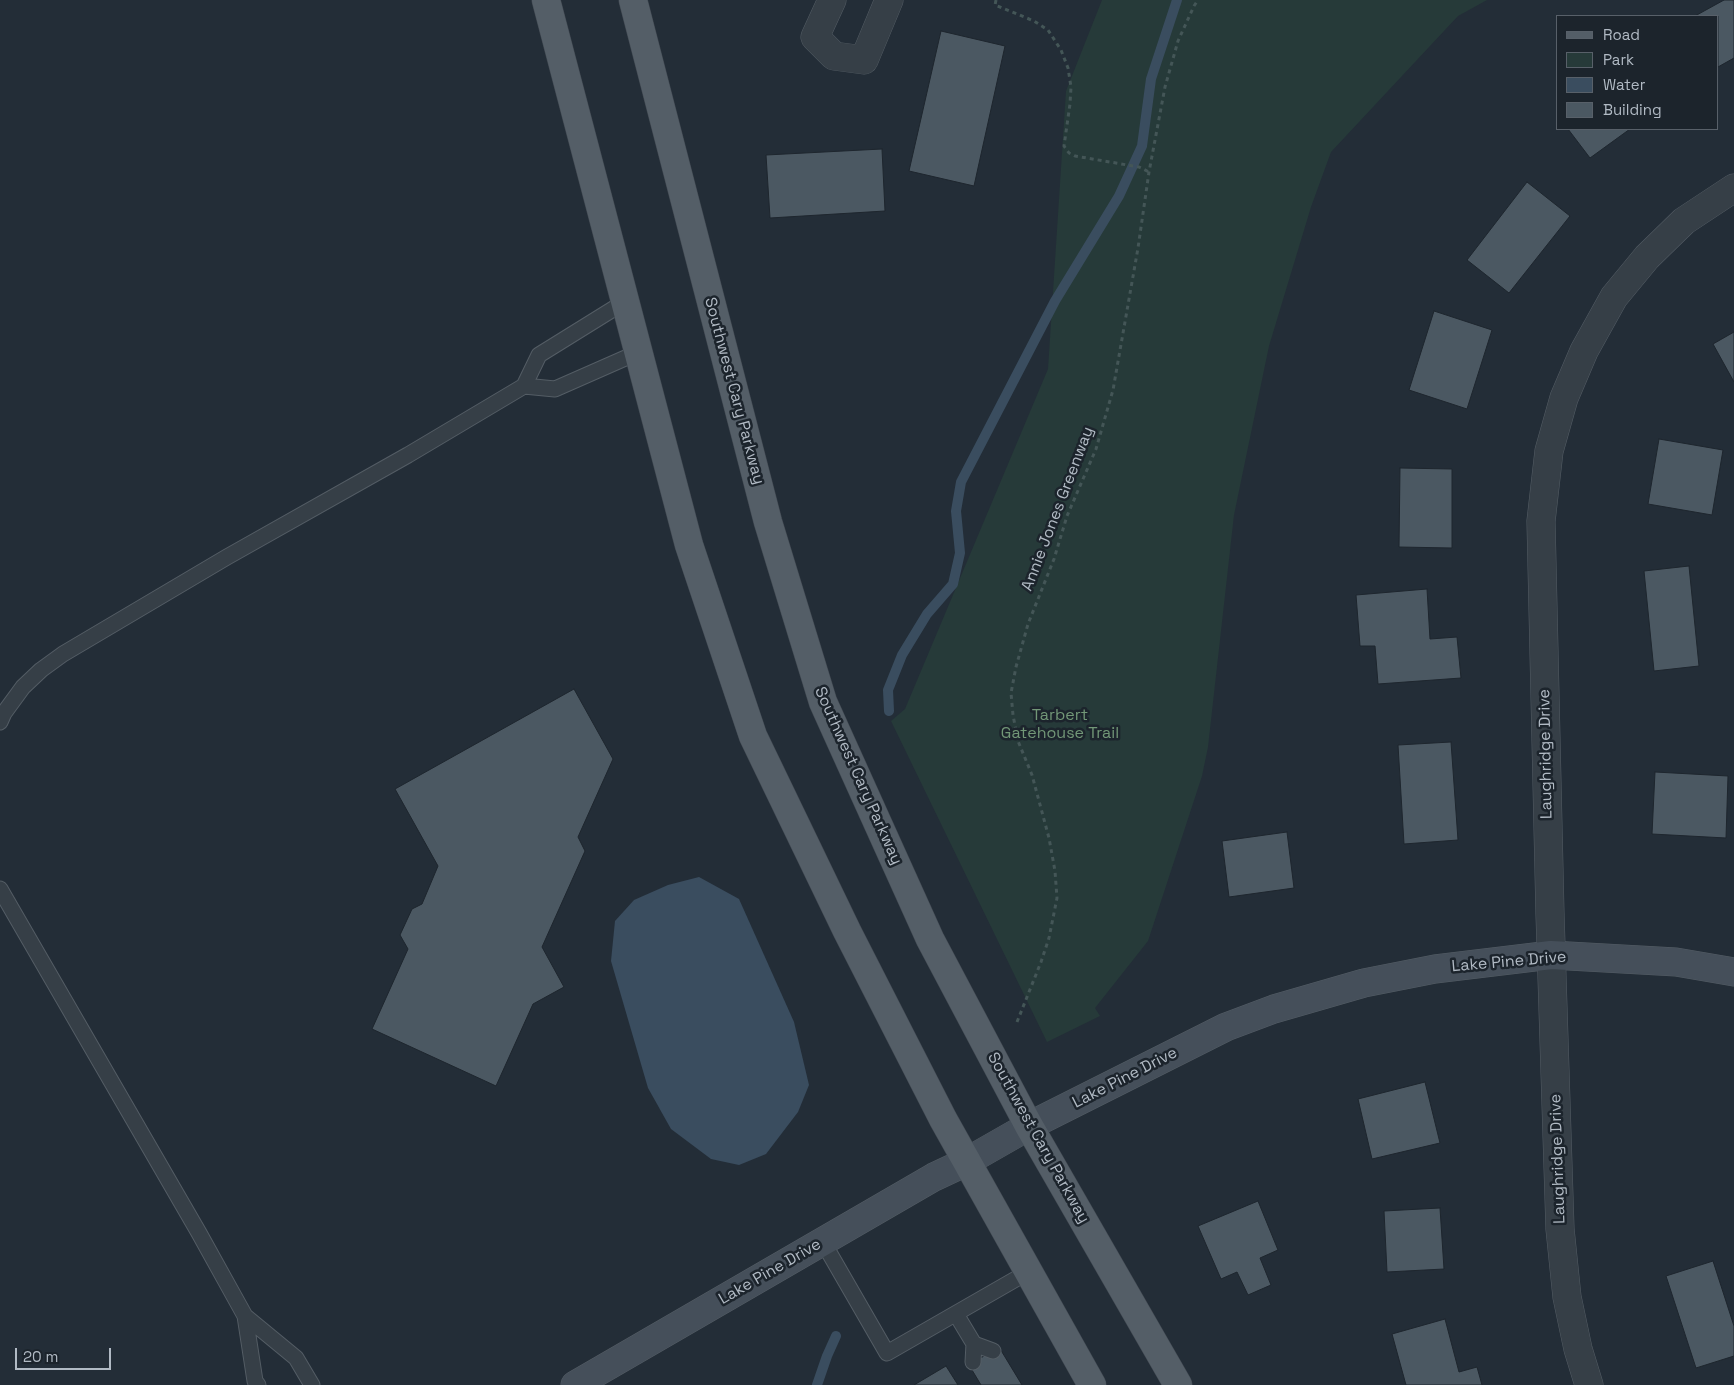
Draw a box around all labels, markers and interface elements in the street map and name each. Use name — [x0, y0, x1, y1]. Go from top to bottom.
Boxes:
legend — [1556, 15, 1719, 130]
text: Road — [1603, 25, 1640, 44]
text: Park — [1603, 50, 1634, 69]
text: Water — [1603, 75, 1645, 94]
text: Building — [1603, 100, 1662, 119]
street label: Southwest Cary Parkway — [700, 296, 768, 486]
street label: Annie Jones Greenway — [1018, 424, 1098, 594]
street label: Southwest Cary Parkway — [810, 684, 906, 868]
street label: Laughridge Drive — [1535, 689, 1557, 819]
park label: Tarbert Gatehouse Trail — [1001, 706, 1119, 744]
street label: Lake Pine Drive — [1451, 947, 1567, 977]
street label: Lake Pine Drive — [1069, 1043, 1181, 1113]
street label: Southwest Cary Parkway — [983, 1049, 1093, 1227]
street label: Laughridge Drive — [1546, 1094, 1570, 1224]
street label: Lake Pine Drive — [715, 1235, 825, 1309]
scale bar — [18, 1338, 114, 1370]
text: 20 m — [23, 1347, 58, 1366]

